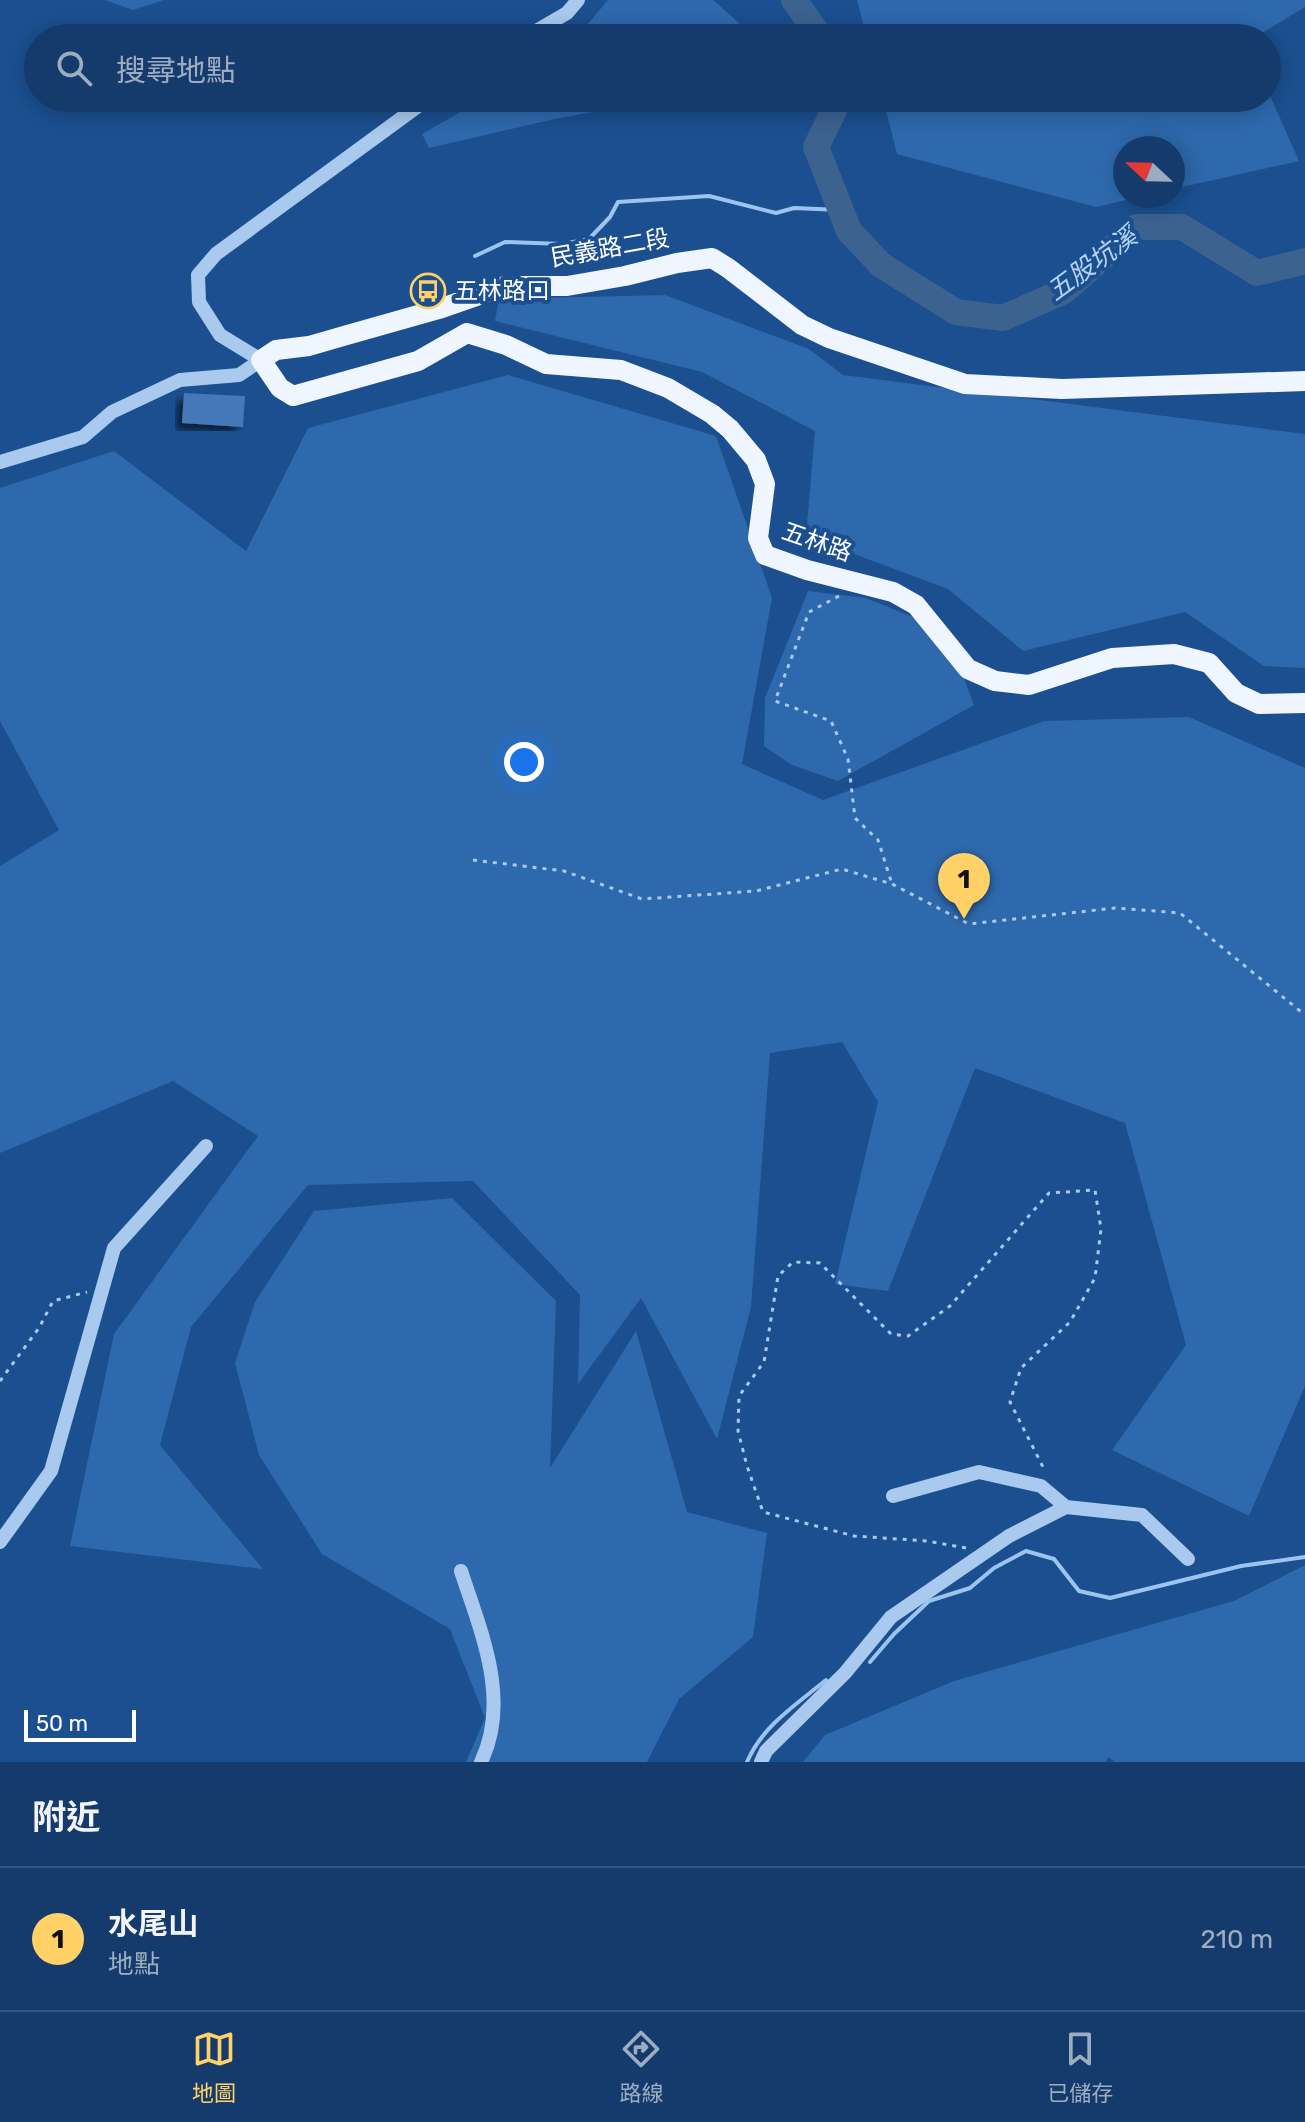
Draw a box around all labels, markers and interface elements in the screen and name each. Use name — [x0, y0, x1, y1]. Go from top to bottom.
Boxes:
search box — [24, 24, 1281, 112]
icon: search — [52, 46, 96, 90]
text: 搜尋地點 — [116, 53, 236, 89]
north arrow — [1113, 136, 1185, 208]
water label: 五股坑溪 — [1041, 219, 1146, 307]
street label: 民義路二段 — [548, 224, 672, 272]
bus stop icon: 五林路口 — [409, 272, 447, 310]
place label: 五林路口 — [454, 277, 550, 305]
street label: 五林路 — [778, 517, 856, 567]
your location — [504, 742, 544, 782]
pin: 1 — [938, 853, 990, 919]
scale bar — [24, 1706, 136, 1742]
text: 50 m — [36, 1710, 88, 1737]
text: 附近 — [32, 1797, 100, 1838]
text: 水尾山 — [108, 1906, 198, 1942]
text: 1 — [52, 1924, 64, 1955]
text: 210 m — [1201, 1924, 1273, 1955]
text: 地點 — [108, 1949, 160, 1980]
tab: 地圖 — [192, 2027, 236, 2107]
tab: 路線 — [619, 2027, 663, 2107]
tab: 已儲存 — [1047, 2027, 1113, 2107]

